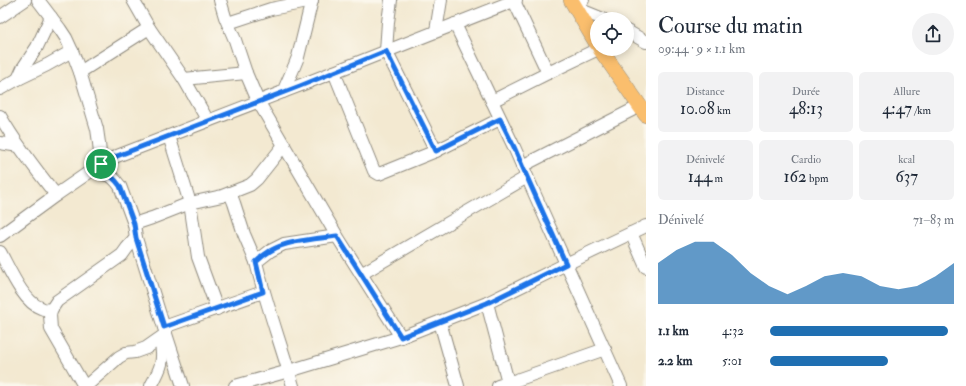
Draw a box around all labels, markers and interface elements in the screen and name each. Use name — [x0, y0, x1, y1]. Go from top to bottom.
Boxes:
map controls — [590, 12, 634, 56]
button: locate — [590, 12, 634, 56]
text: Course du matin — [658, 12, 803, 40]
button: share — [912, 13, 954, 55]
text: 09:44 · 9 × 1.1 km — [658, 41, 745, 57]
text: Distance — [686, 85, 725, 98]
text: Durée — [792, 85, 820, 98]
text: Allure — [893, 85, 920, 98]
text: 10.08 — [680, 98, 715, 119]
text: 48:13 — [789, 98, 823, 119]
text: 4:47 — [882, 98, 912, 119]
text: km — [715, 104, 731, 117]
text: /km — [912, 104, 931, 117]
pin — [84, 147, 118, 181]
icon: arrive — [90, 153, 112, 175]
text: Dénivelé — [686, 153, 725, 166]
text: Cardio — [791, 153, 821, 166]
text: kcal — [898, 153, 915, 166]
text: 144 — [688, 166, 712, 187]
text: 162 — [783, 166, 807, 187]
text: 637 — [895, 166, 918, 187]
text: m — [712, 172, 723, 185]
text: bpm — [807, 172, 828, 185]
text: Dénivelé — [658, 212, 704, 228]
text: 71–83 m — [913, 212, 954, 228]
text: 1.1 km — [658, 323, 689, 339]
text: 4:32 — [722, 323, 744, 339]
text: 2.2 km — [658, 353, 693, 369]
text: 5:01 — [722, 353, 742, 369]

